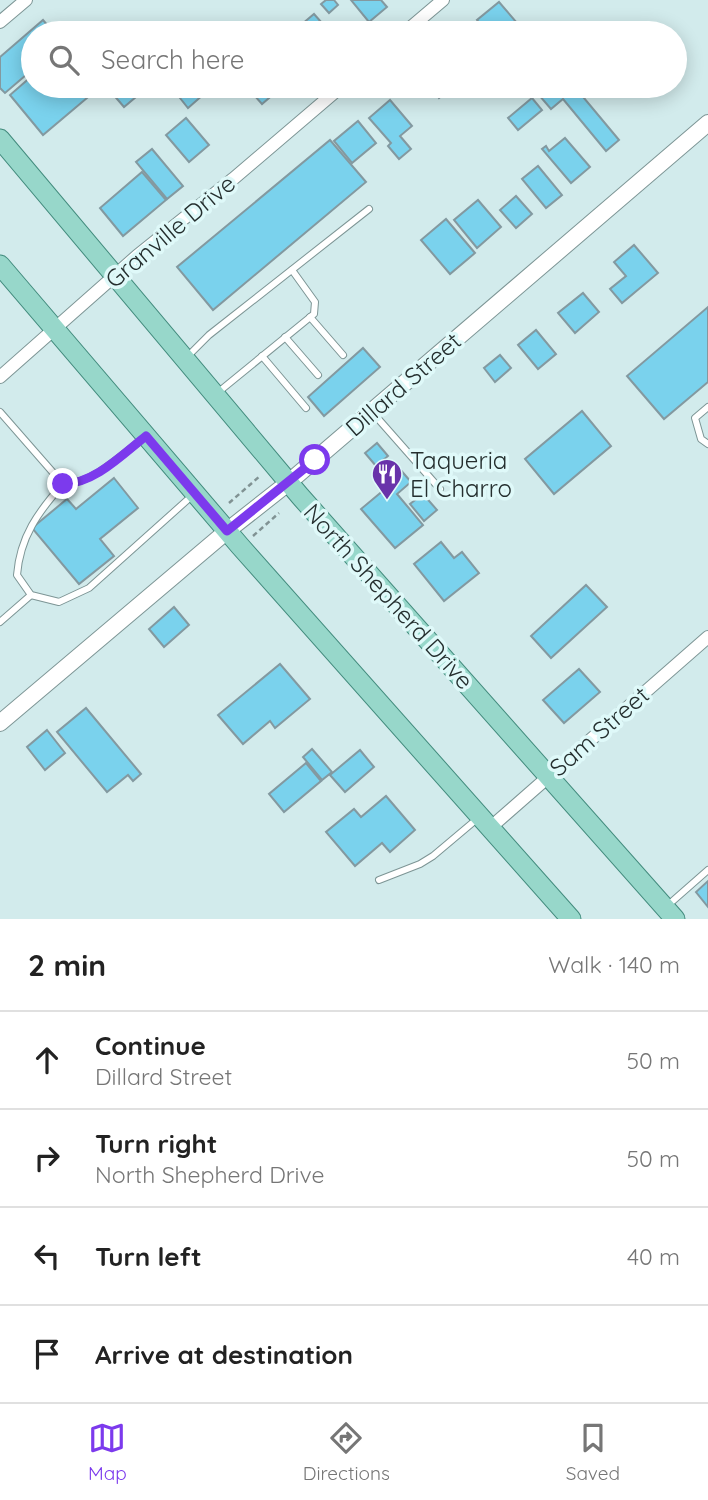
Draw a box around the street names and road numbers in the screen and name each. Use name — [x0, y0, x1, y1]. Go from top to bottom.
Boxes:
street label: Granville Drive — [99, 168, 241, 294]
street label: Dillard Street — [339, 326, 467, 442]
street label: North Shepherd Drive — [298, 497, 480, 695]
street label: Sam Street — [543, 680, 655, 782]

